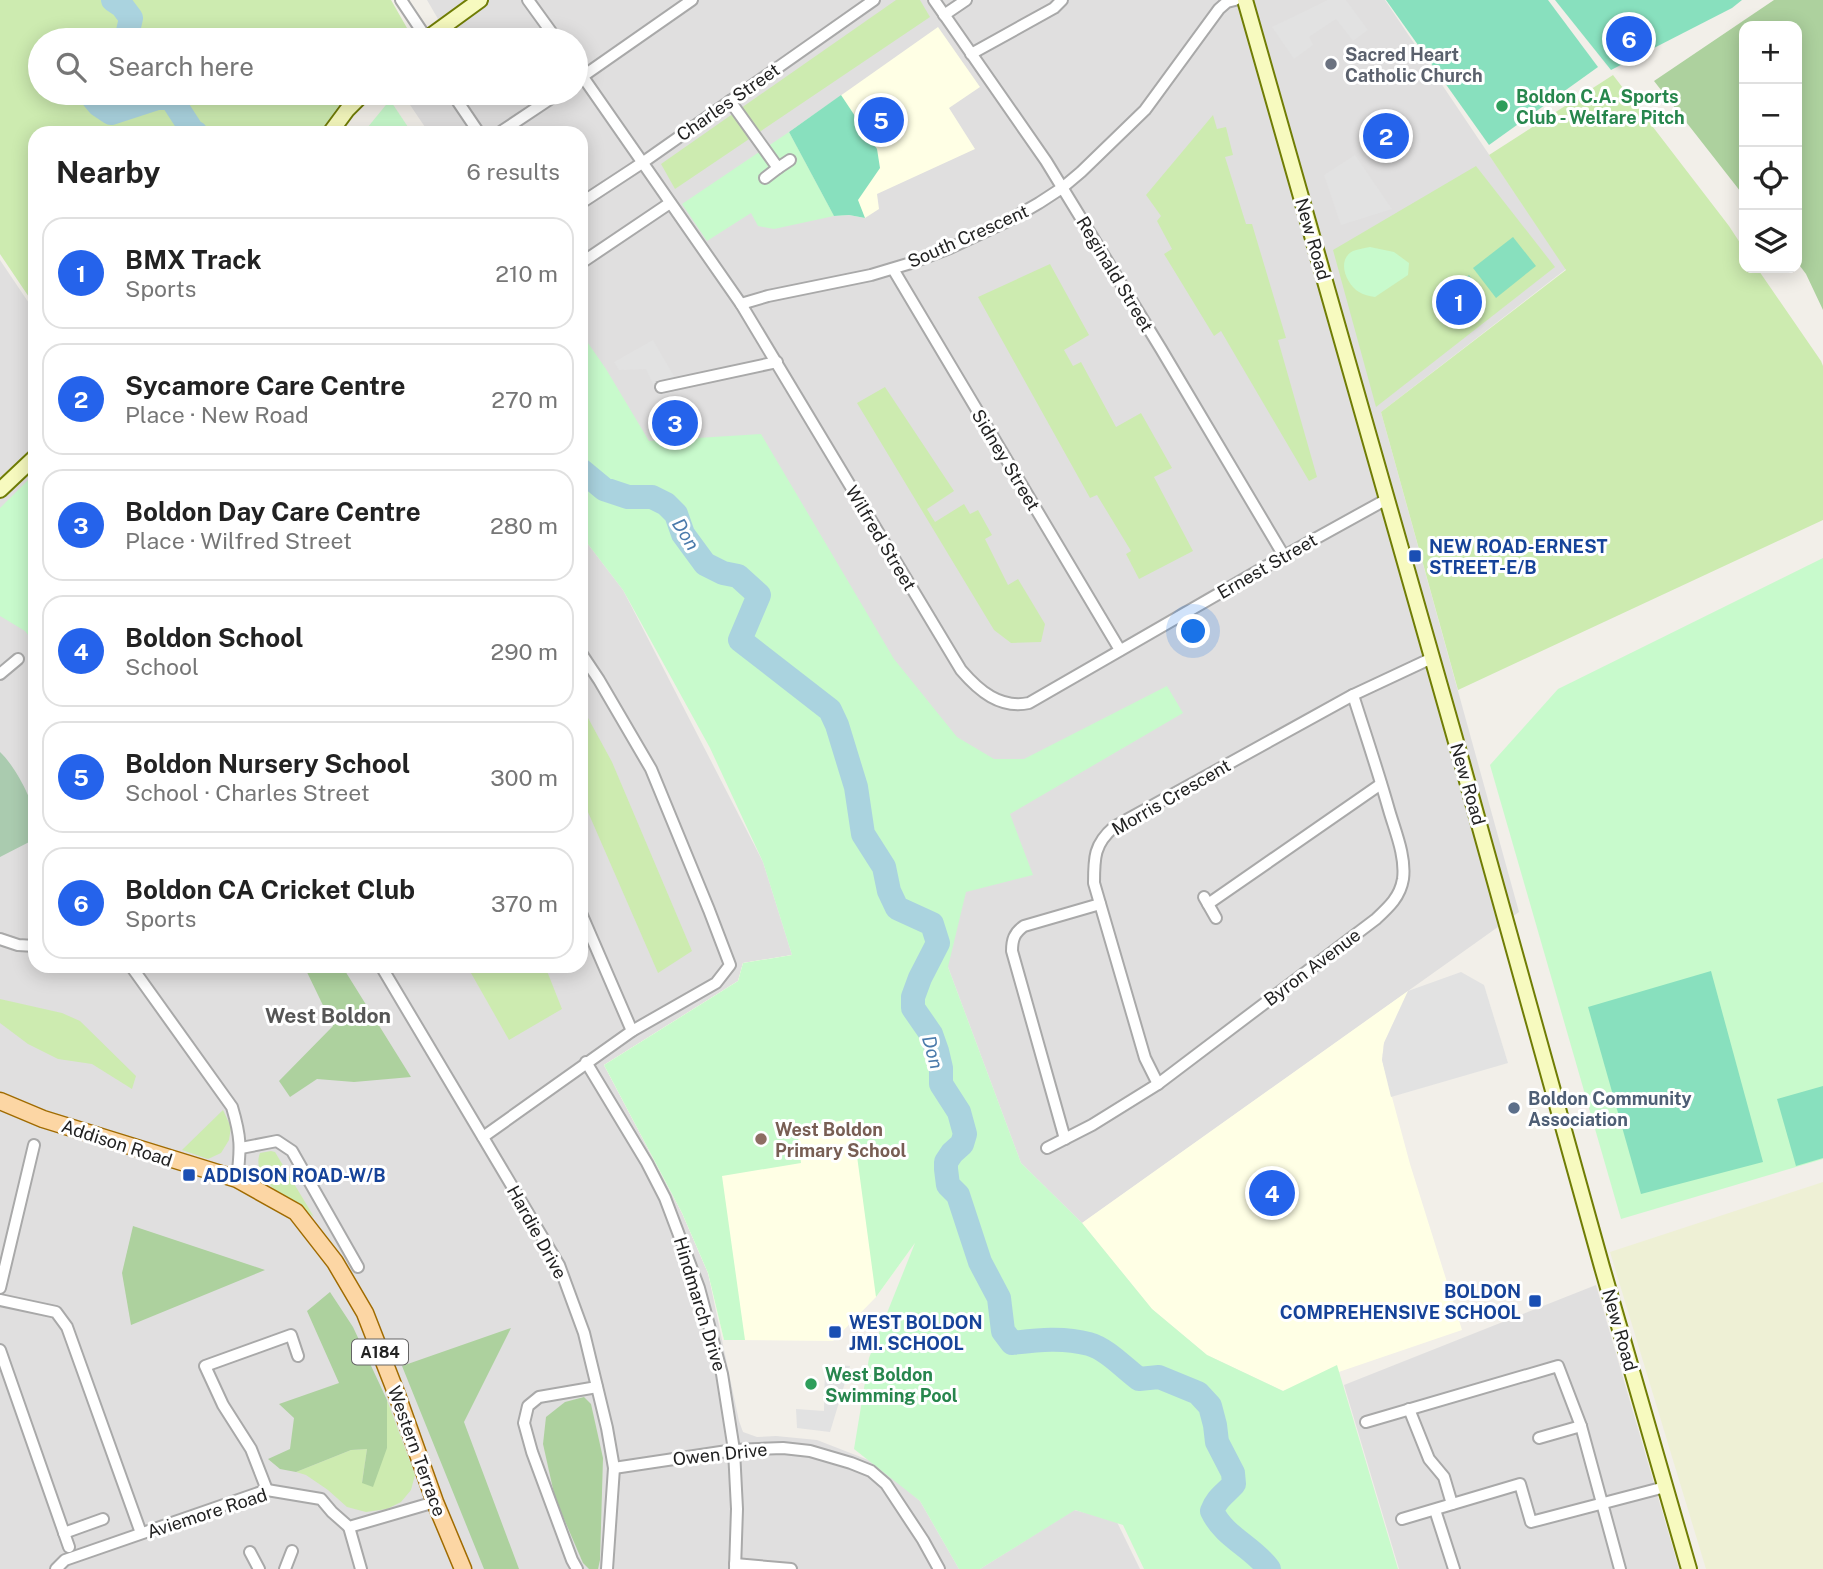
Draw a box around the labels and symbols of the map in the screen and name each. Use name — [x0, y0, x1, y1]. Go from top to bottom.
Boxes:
pin: 6 — [1606, 13, 1652, 65]
place label: Sacred Heart Catholic Church — [1345, 44, 1483, 86]
marker: Sacred Heart Catholic Church — [1323, 56, 1339, 72]
street label: Charles Street — [672, 59, 784, 145]
place label: Boldon C.A. Sports Club - Welfare Pitch — [1516, 86, 1685, 128]
pin: 5 — [858, 94, 904, 146]
marker: Boldon C.A. Sports Club - Welfare Pitch — [1494, 98, 1510, 114]
pin: 2 — [1363, 110, 1409, 162]
street label: New Road — [1291, 195, 1335, 283]
street label: South Crescent — [904, 200, 1032, 272]
street label: Reginald Street — [1072, 213, 1158, 335]
pin: 1 — [1436, 276, 1482, 328]
pin: 3 — [652, 397, 698, 449]
street label: Sidney Street — [968, 406, 1044, 514]
street label: Wilfred Street — [841, 482, 921, 594]
water label: Don — [668, 514, 704, 554]
street label: Ernest Street — [1214, 529, 1320, 603]
place label: NEW ROAD-ERNEST STREET-E/B — [1429, 536, 1608, 578]
marker: NEW ROAD-ERNEST STREET-E/B — [1407, 548, 1423, 564]
your location — [1176, 614, 1210, 648]
street label: New Road — [1446, 740, 1490, 828]
street label: Morris Crescent — [1108, 755, 1234, 839]
street label: Byron Avenue — [1260, 924, 1364, 1010]
district label: West Boldon — [265, 1003, 391, 1028]
water label: Don — [918, 1033, 948, 1071]
place label: Boldon Community Association — [1528, 1088, 1692, 1130]
marker: Boldon Community Association — [1506, 1100, 1522, 1116]
street label: Addison Road — [59, 1115, 175, 1171]
place label: West Boldon Primary School — [775, 1119, 907, 1161]
marker: West Boldon Primary School — [753, 1131, 769, 1147]
place label: ADDISON ROAD-W/B — [203, 1165, 385, 1186]
marker: ADDISON ROAD-W/B — [181, 1167, 197, 1183]
pin: 4 — [1249, 1167, 1295, 1219]
street label: Hardie Drive — [503, 1182, 571, 1282]
street label: Hindmarch Drive — [670, 1234, 730, 1374]
place label: BOLDON COMPREHENSIVE SCHOOL — [1280, 1281, 1521, 1323]
street label: New Road — [1598, 1286, 1642, 1374]
marker: BOLDON COMPREHENSIVE SCHOOL — [1527, 1293, 1543, 1309]
place label: WEST BOLDON JMI. SCHOOL — [849, 1312, 983, 1354]
marker: WEST BOLDON JMI. SCHOOL — [827, 1324, 843, 1340]
road number: A184 — [352, 1340, 408, 1364]
place label: West Boldon Swimming Pool — [825, 1364, 958, 1406]
marker: West Boldon Swimming Pool — [803, 1376, 819, 1392]
street label: Western Terrace — [384, 1383, 450, 1519]
street label: Owen Drive — [672, 1439, 768, 1469]
street label: Aviemore Road — [144, 1484, 270, 1542]

